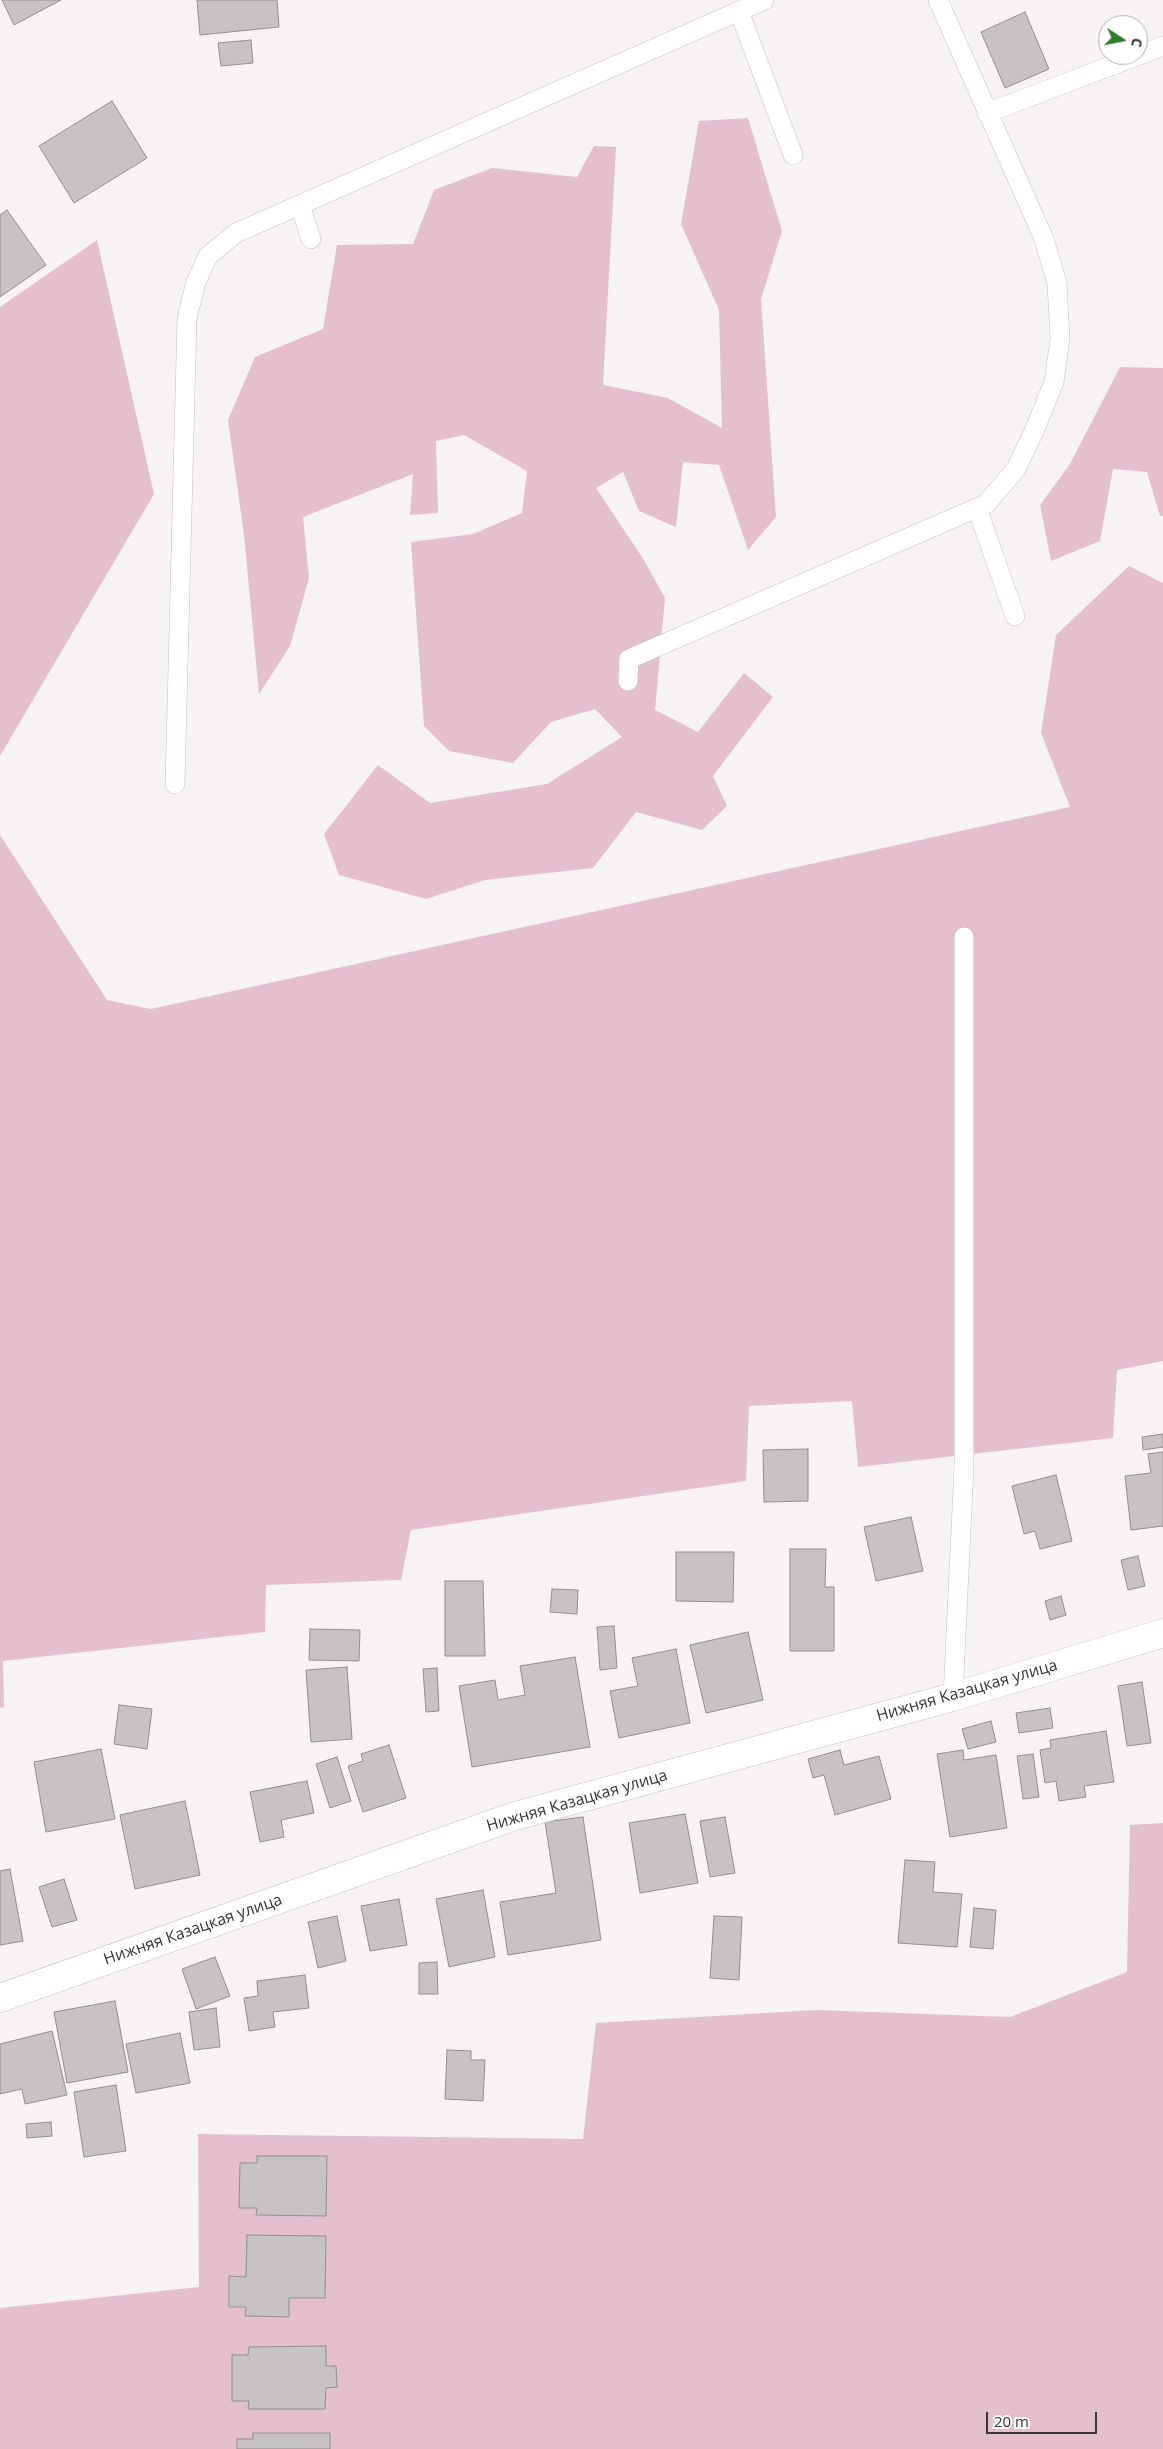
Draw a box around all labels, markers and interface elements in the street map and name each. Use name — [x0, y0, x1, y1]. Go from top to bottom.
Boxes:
north arrow — [1098, 15, 1148, 65]
text: С — [1127, 37, 1147, 49]
street label: Нижняя Казацкая улица — [874, 1656, 1060, 1726]
street label: Нижняя Казацкая улица — [484, 1766, 670, 1836]
street label: Нижняя Казацкая улица — [101, 1890, 285, 1970]
scale bar — [988, 2402, 1099, 2434]
text: 20 m — [994, 2411, 1029, 2431]

